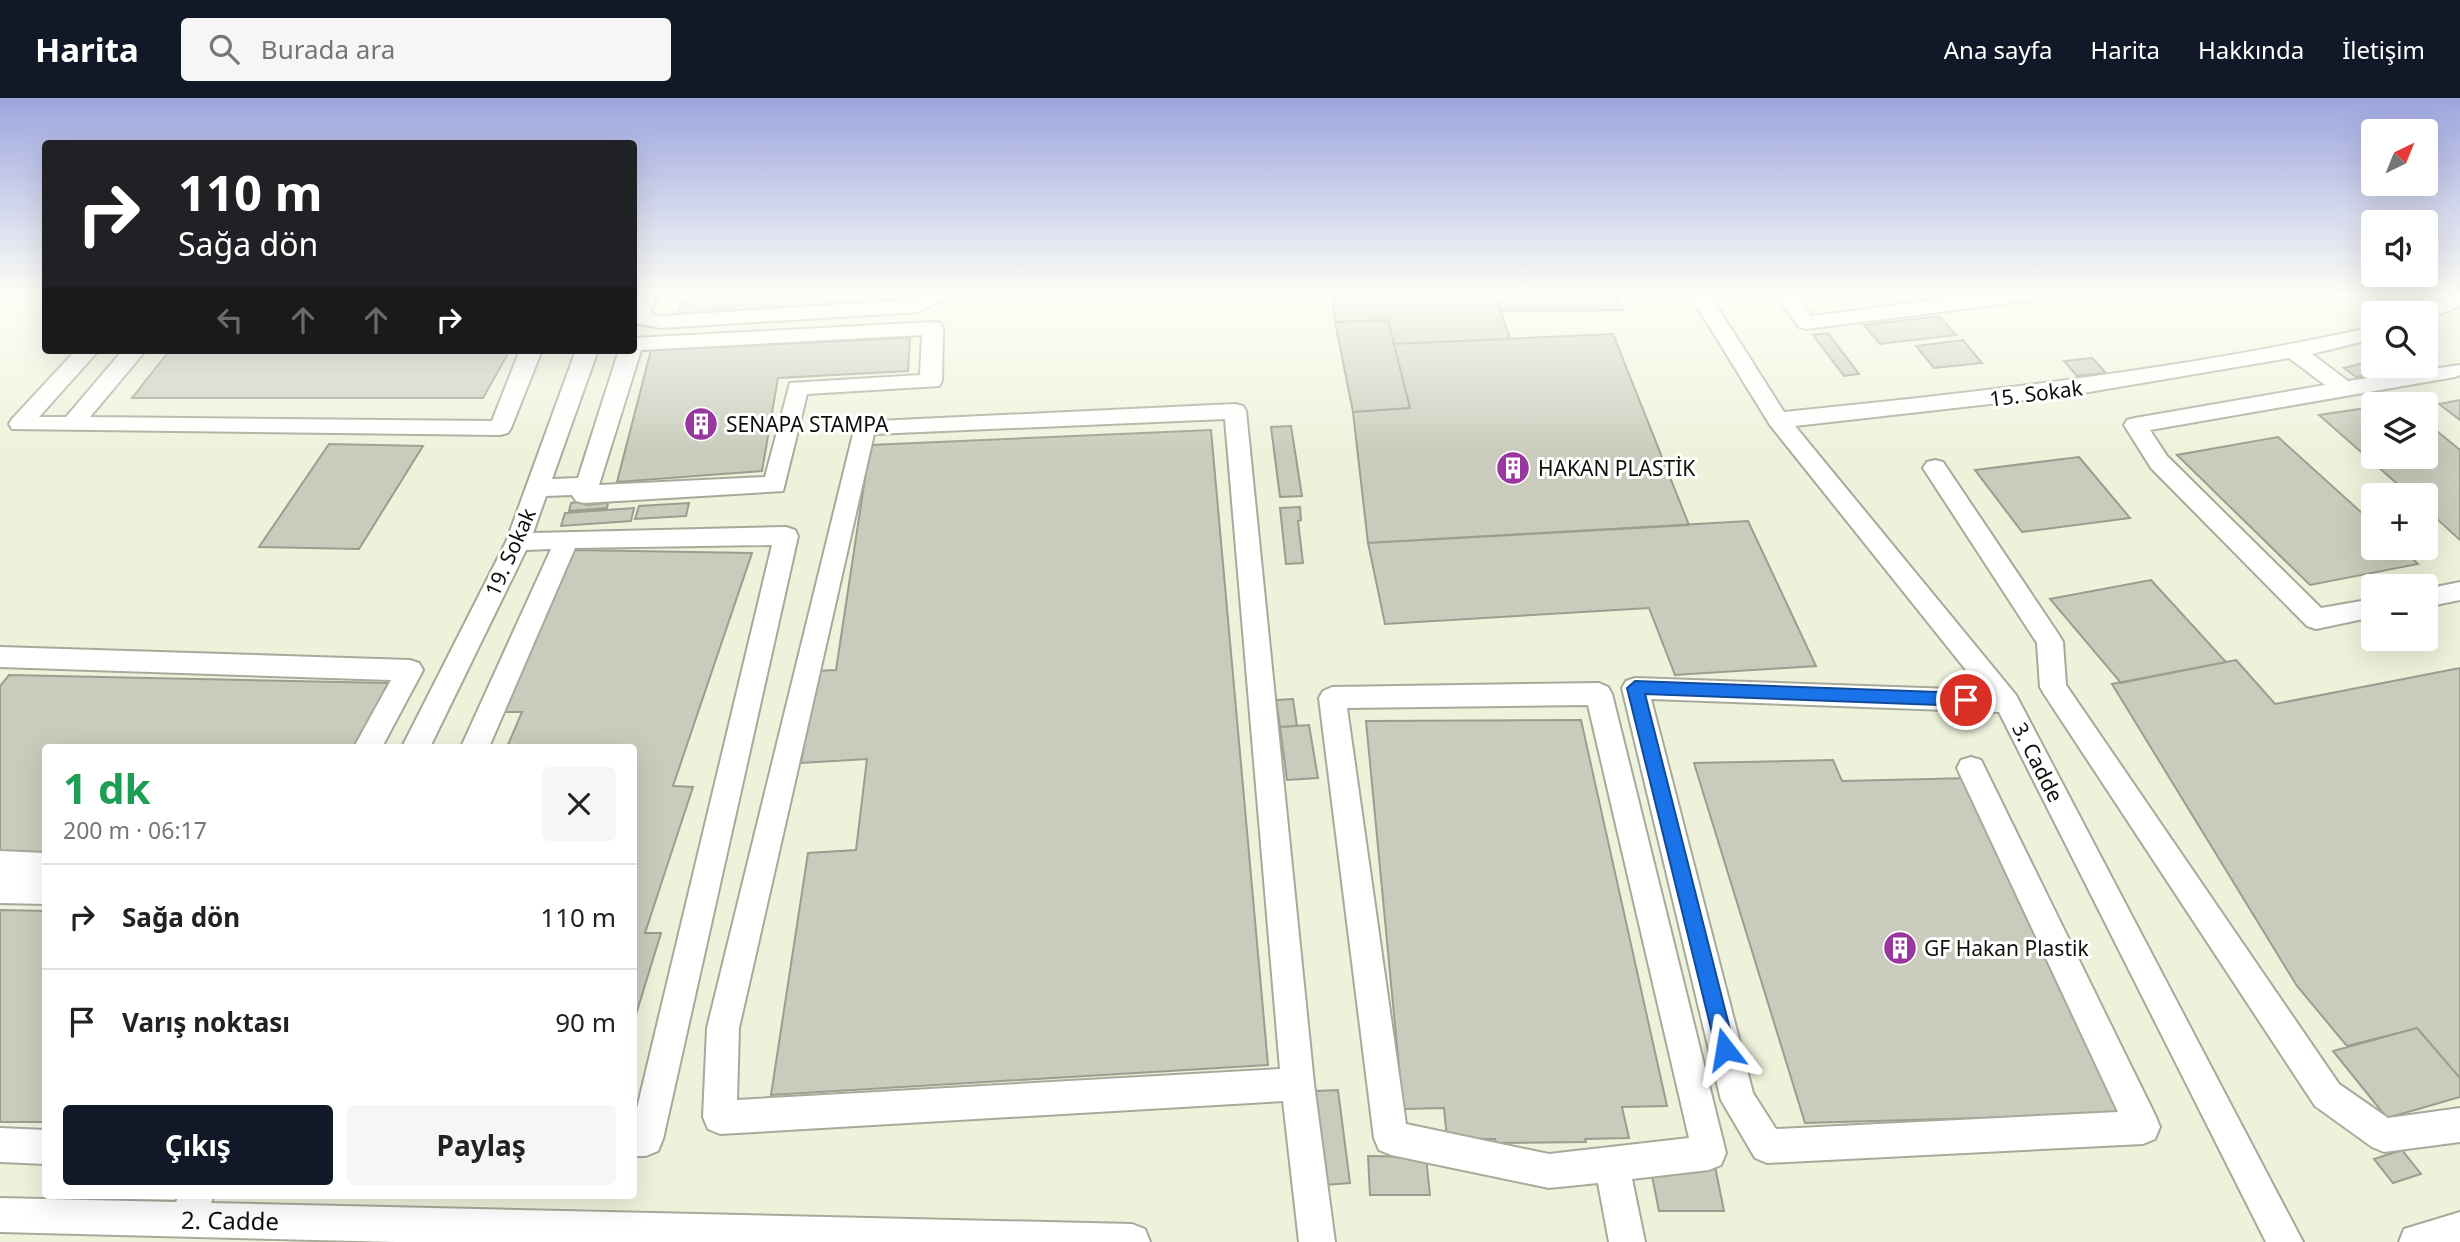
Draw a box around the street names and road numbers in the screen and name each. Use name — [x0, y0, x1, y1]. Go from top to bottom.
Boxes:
street label: 15. Sokak — [1988, 373, 2085, 413]
street label: 19. Sokak — [478, 503, 542, 600]
street label: 3. Cadde — [2006, 717, 2070, 807]
street label: 2. Cadde — [181, 1203, 279, 1237]

